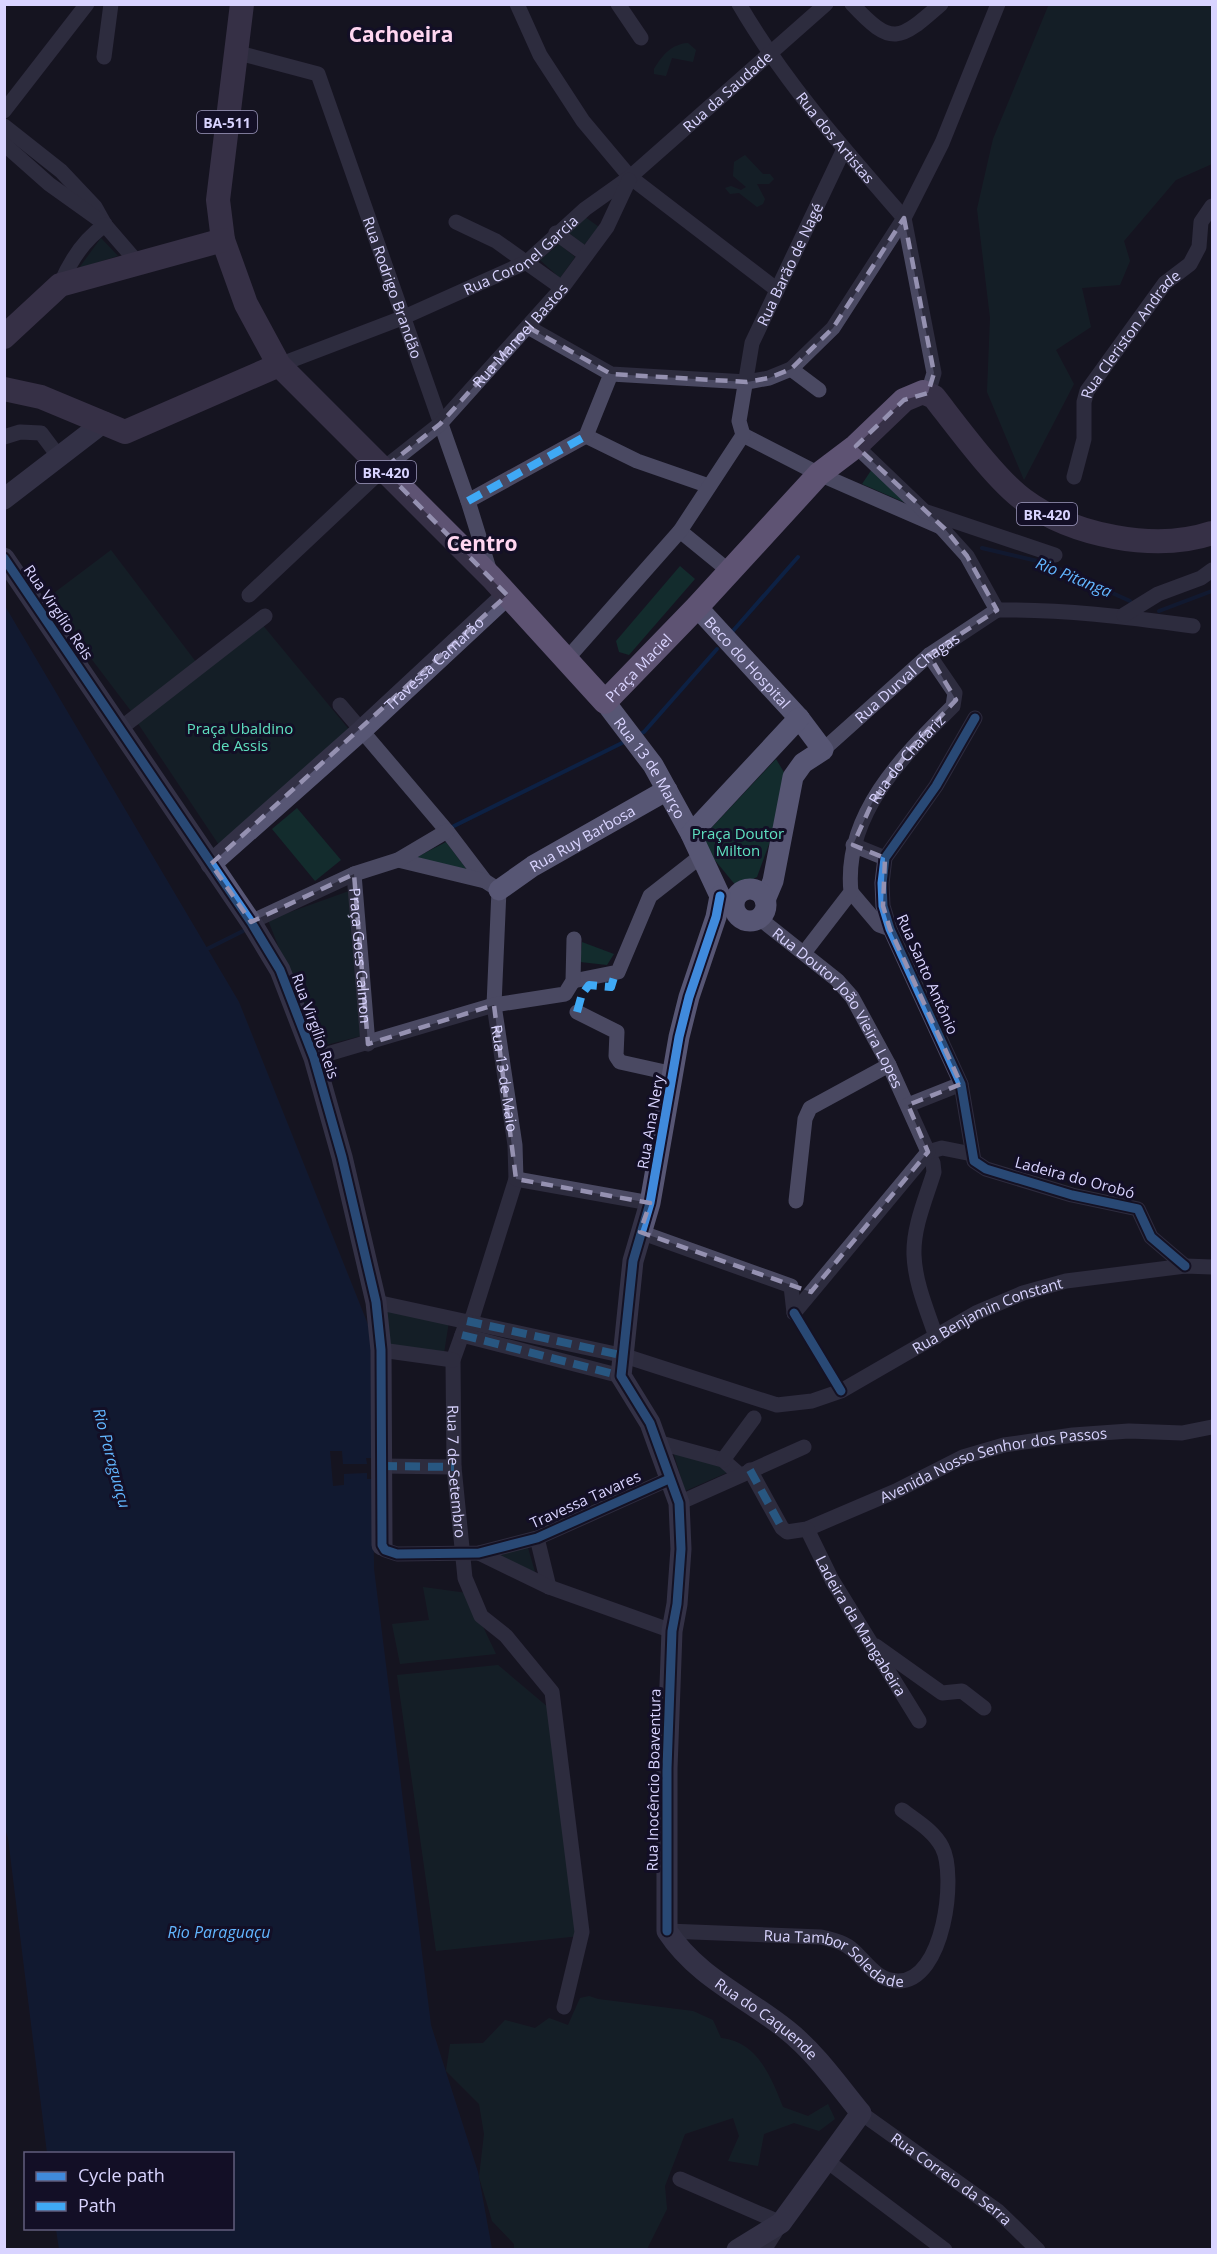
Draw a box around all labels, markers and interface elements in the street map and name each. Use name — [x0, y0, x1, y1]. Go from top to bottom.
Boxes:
district label: Cachoeira — [349, 20, 453, 48]
street label: Rua da Saudade — [678, 46, 776, 136]
street label: Rua dos Artistas — [792, 88, 879, 187]
road number: BA-511 — [197, 111, 257, 133]
street label: Rua Barão de Nagé — [752, 199, 827, 329]
street label: Rua Coronel Garcia — [460, 210, 582, 299]
street label: Rua Rodrigo Brandão — [359, 214, 427, 361]
street label: Rua Cleriston Andrade — [1075, 265, 1184, 401]
street label: Rua Manoel Bastos — [468, 279, 572, 392]
road number: BR-420 — [356, 461, 416, 483]
road number: BR-420 — [1017, 503, 1077, 525]
district label: Centro — [446, 529, 518, 557]
water label: Rio Pitanga — [1033, 552, 1115, 602]
street label: Rua Virgílio Reis — [20, 561, 98, 663]
street label: Travessa Camarão — [380, 612, 488, 714]
street label: Beco do Hospital — [700, 612, 795, 712]
street label: Rua Durval Chagas — [850, 628, 963, 727]
street label: Praça Maciel — [601, 629, 676, 706]
street label: Rua do Chafariz — [863, 710, 949, 807]
street label: Rua 13 de Março — [610, 713, 690, 822]
park label: Praça Ubaldino de Assis — [187, 718, 293, 755]
street label: Rua Ruy Barbosa — [526, 800, 639, 876]
park label: Praça Doutor Milton — [692, 823, 784, 860]
street label: Praça Goes Calmon — [345, 887, 376, 1024]
street label: Rua Santo Antônio — [892, 911, 964, 1037]
street label: Rua Doutor João Vieira Lopes — [769, 923, 908, 1091]
street label: Rua Virgílio Reis — [288, 971, 344, 1081]
street label: Rua 13 de Maio — [487, 1023, 523, 1133]
street label: Rua Ana Nery — [632, 1073, 668, 1170]
street label: Ladeira do Orobó — [1013, 1151, 1137, 1203]
street label: Rua Benjamin Constant — [908, 1272, 1065, 1358]
water label: Rio Paraguaçu — [88, 1405, 136, 1511]
street label: Rua 7 de Setembro — [443, 1405, 471, 1539]
street label: Avenida Nosso Senhor dos Passos — [876, 1423, 1108, 1507]
street label: Travessa Tavares — [526, 1466, 644, 1532]
street label: Ladeira da Mangabeira — [811, 1552, 911, 1700]
street label: Rua Inocêncio Boaventura — [641, 1688, 665, 1872]
water label: Rio Paraguaçu — [168, 1921, 270, 1943]
street label: Rua Tambor Soledade — [763, 1925, 904, 1991]
street label: Rua do Caquende — [711, 1973, 822, 2064]
street label: Rua Correio da Serra — [887, 2128, 1017, 2230]
legend — [24, 2152, 234, 2230]
text: Cycle path — [78, 2163, 165, 2187]
text: Path — [78, 2193, 116, 2217]

